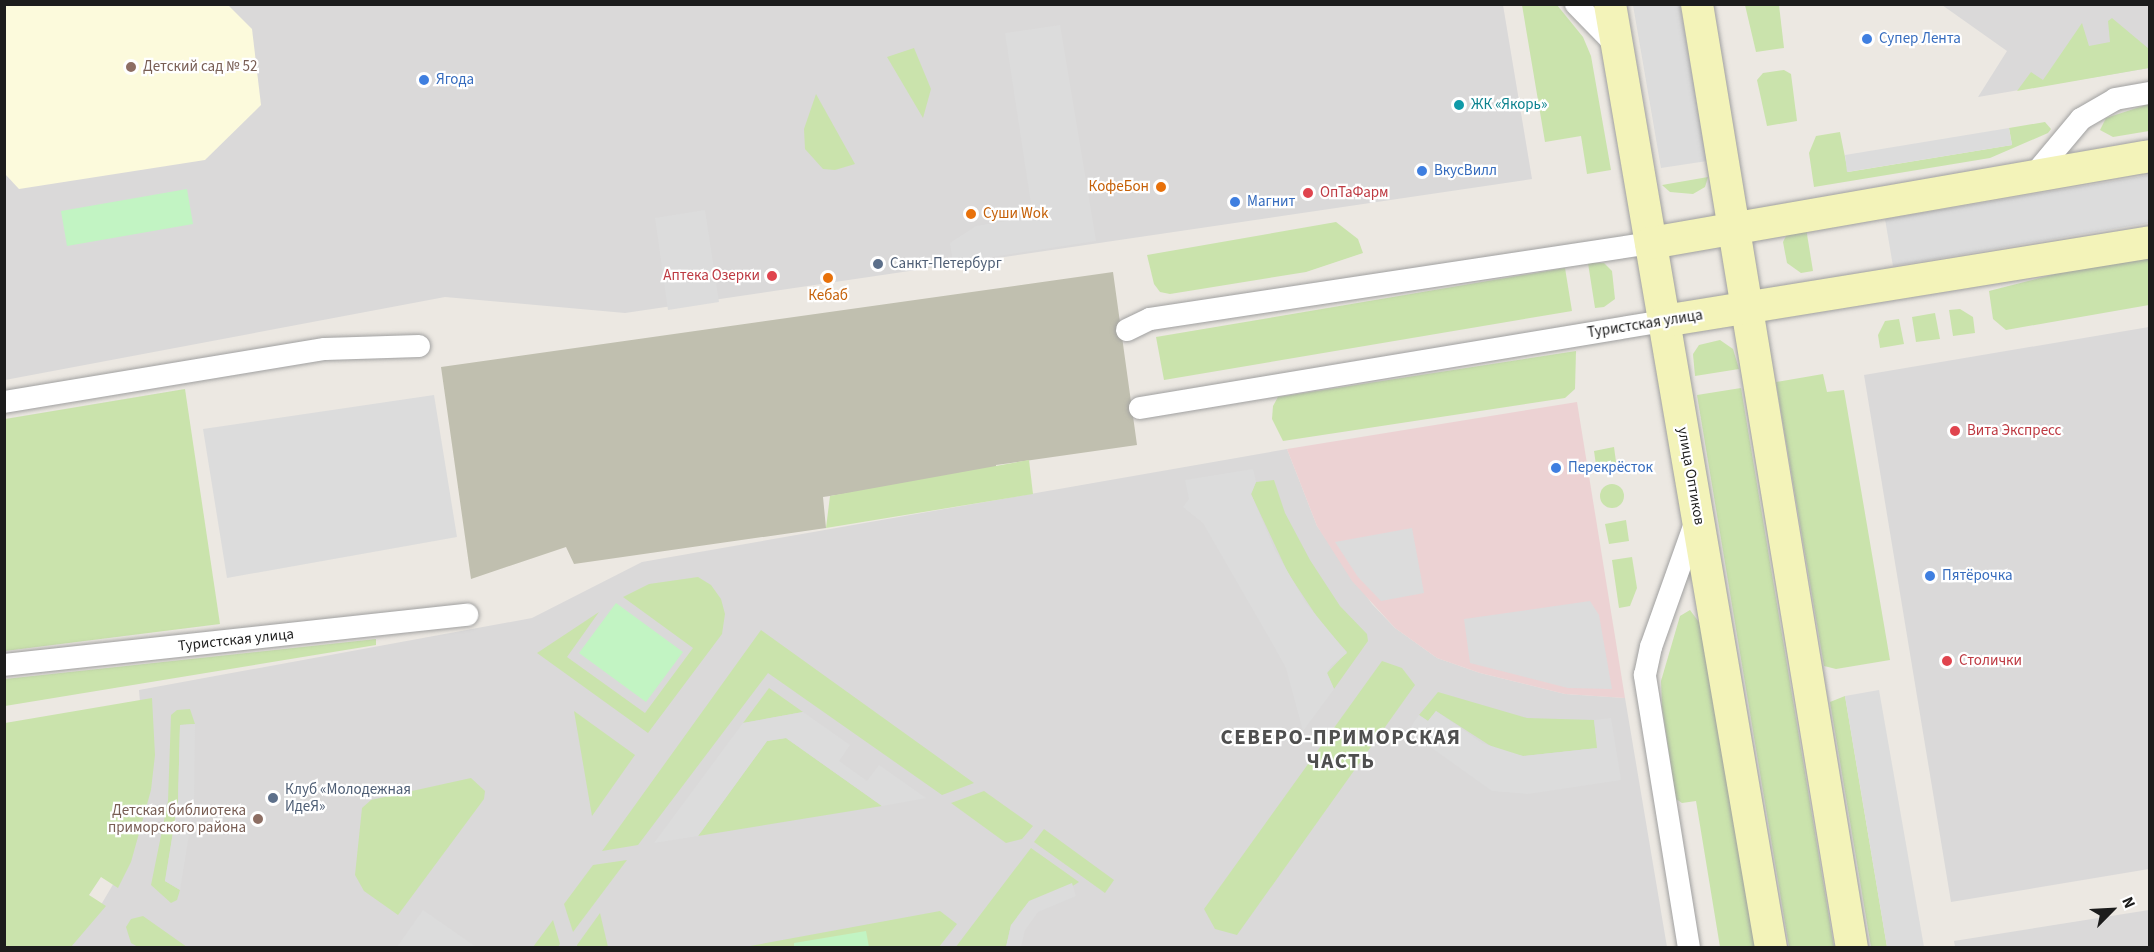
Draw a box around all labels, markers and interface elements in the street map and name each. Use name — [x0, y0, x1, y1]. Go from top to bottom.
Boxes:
place label: Супер Лента — [1879, 30, 1961, 48]
marker: Супер Лента — [1860, 32, 1874, 46]
place label: Детский сад № 52 — [143, 58, 257, 76]
marker: Детский сад № 52 — [124, 60, 138, 74]
place label: Ягода — [436, 71, 474, 89]
marker: Ягода — [417, 73, 431, 87]
place label: ЖК «Якорь» — [1471, 96, 1547, 114]
marker: ЖК «Якорь» — [1452, 98, 1466, 112]
place label: ВкусВилл — [1434, 162, 1497, 180]
marker: ВкусВилл — [1415, 164, 1429, 178]
place label: КофеБон — [1089, 178, 1149, 196]
marker: КофеБон — [1154, 180, 1168, 194]
place label: ОпТаФарм — [1320, 184, 1389, 202]
marker: ОпТаФарм — [1301, 186, 1315, 200]
place label: Магнит — [1247, 193, 1295, 211]
marker: Магнит — [1228, 195, 1242, 209]
place label: Суши Wok — [983, 205, 1048, 223]
marker: Суши Wok — [964, 207, 978, 221]
place label: Санкт-Петербург — [890, 255, 1002, 273]
marker: Санкт-Петербург — [871, 257, 885, 271]
place label: Аптека Озерки — [663, 267, 760, 285]
marker: Аптека Озерки — [765, 269, 779, 283]
marker: Кебаб — [821, 271, 835, 285]
place label: Кебаб — [808, 287, 848, 305]
street label: Туристская улица — [1586, 306, 1704, 342]
place label: Вита Экспресс — [1967, 422, 2061, 440]
marker: Вита Экспресс — [1948, 424, 1962, 438]
street label: улица Оптиков — [1674, 426, 1708, 526]
place label: Перекрёсток — [1568, 459, 1653, 477]
marker: Перекрёсток — [1549, 461, 1563, 475]
place label: Пятёрочка — [1942, 567, 2013, 585]
marker: Пятёрочка — [1923, 569, 1937, 583]
street label: Туристская улица — [177, 625, 295, 655]
place label: Столички — [1959, 652, 2022, 670]
marker: Столички — [1940, 654, 1954, 668]
district label: СЕВЕРО-ПРИМОРСКАЯ ЧАСТЬ — [1221, 724, 1461, 774]
place label: Клуб «Молодежная ИдеЯ» — [285, 780, 411, 815]
marker: Клуб «Молодежная ИдеЯ» — [266, 791, 280, 805]
place label: Детская библиотека приморского района — [108, 801, 246, 836]
marker: Детская библиотека приморского района — [251, 812, 265, 826]
north arrow — [2082, 880, 2142, 940]
text: N — [2116, 893, 2141, 912]

